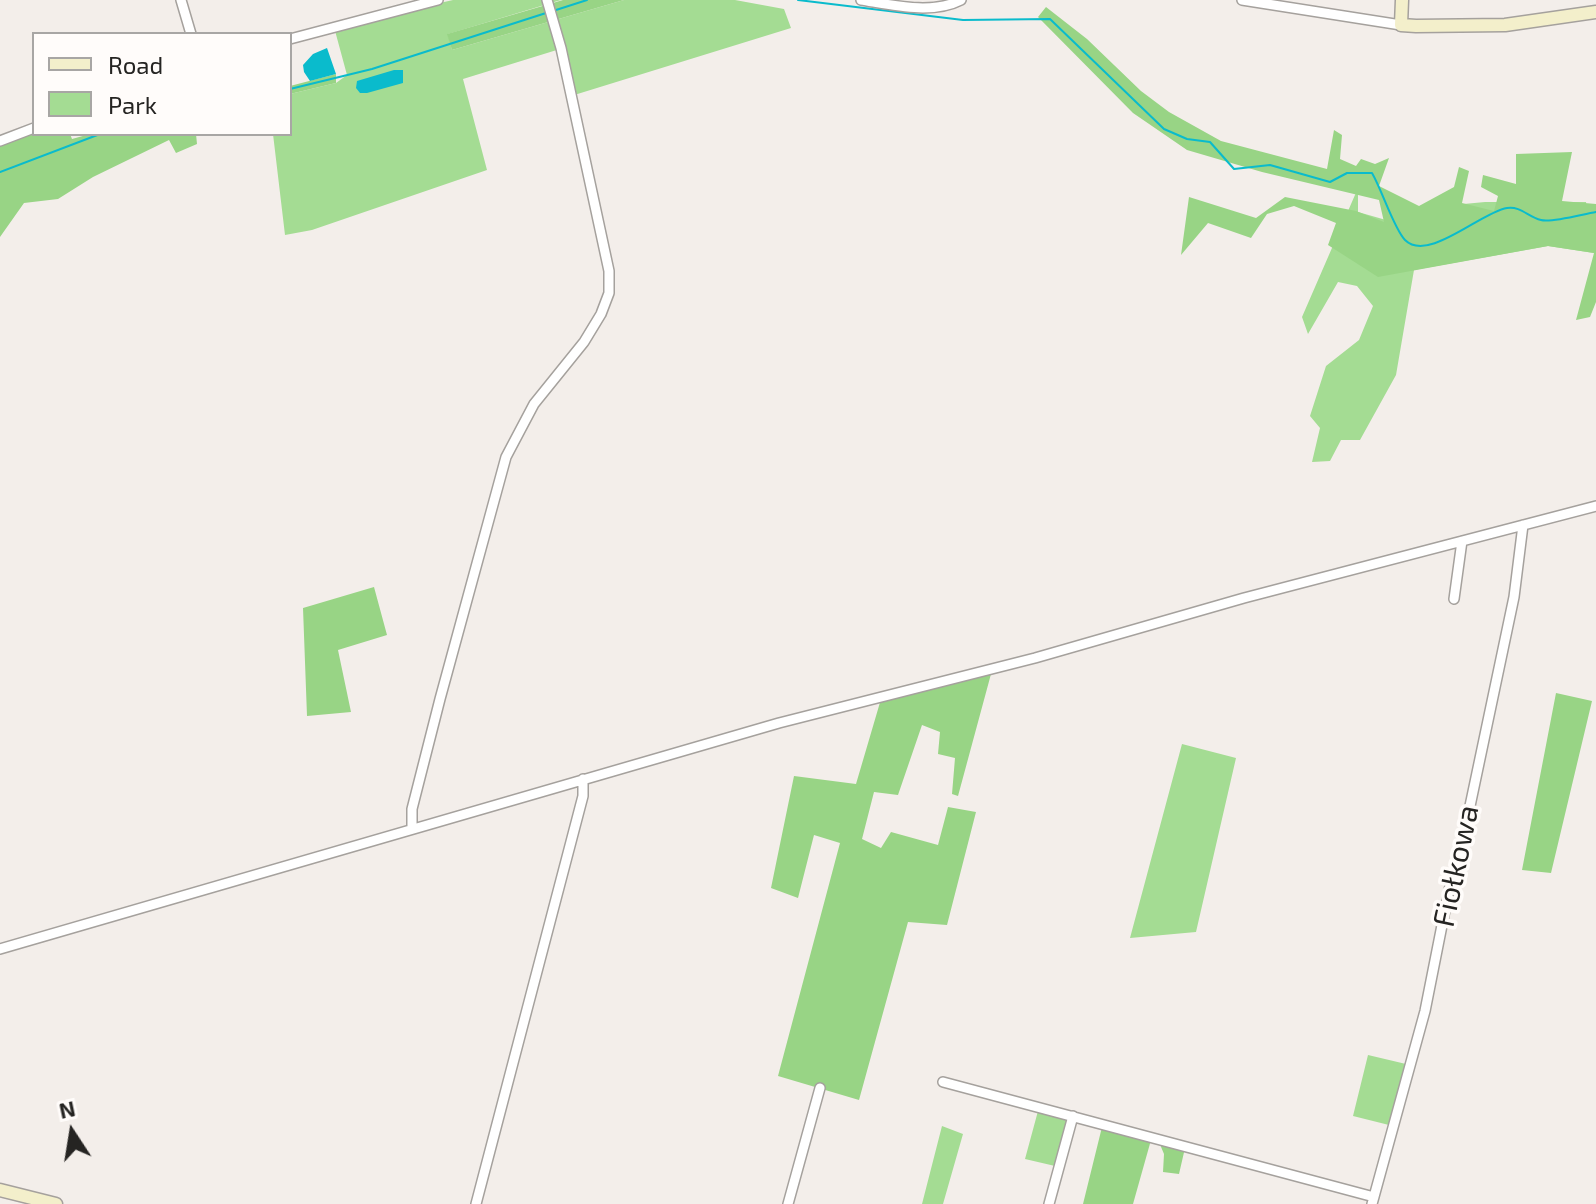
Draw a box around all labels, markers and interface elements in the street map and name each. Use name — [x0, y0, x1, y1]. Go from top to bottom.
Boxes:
legend — [32, 32, 292, 136]
text: Road — [108, 50, 163, 79]
text: Park — [108, 90, 157, 119]
street label: Fiołkowa — [1426, 802, 1486, 930]
north arrow — [32, 1092, 112, 1172]
text: N — [57, 1094, 77, 1123]

